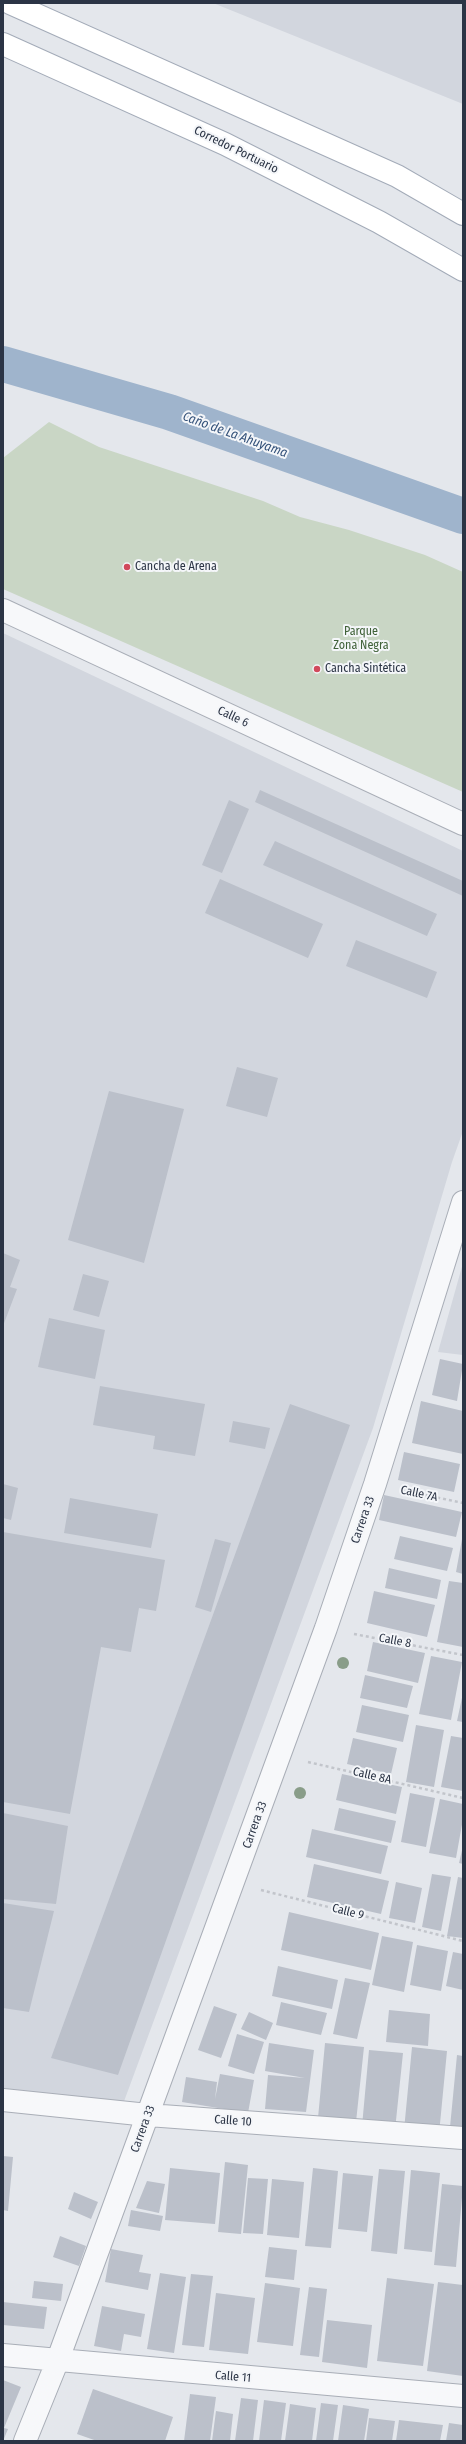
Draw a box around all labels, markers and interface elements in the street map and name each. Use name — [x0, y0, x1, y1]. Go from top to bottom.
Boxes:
street label: Corredor Portuario — [192, 123, 280, 177]
water label: Caño de La Ahuyama — [180, 409, 290, 461]
place label: Cancha de Arena — [135, 560, 217, 574]
marker: Cancha de Arena — [122, 562, 132, 572]
park label: Parque Zona Negra — [333, 625, 389, 653]
place label: Cancha Sintética — [325, 662, 406, 676]
marker: Cancha Sintética — [312, 664, 322, 674]
street label: Calle 6 — [215, 704, 251, 730]
street label: Calle 7A — [399, 1483, 439, 1505]
street label: Carrera 33 — [348, 1494, 378, 1546]
street label: Calle 8 — [378, 1631, 412, 1651]
street label: Calle 8A — [351, 1765, 393, 1787]
street label: Carrera 33 — [240, 1799, 270, 1851]
street label: Calle 9 — [330, 1901, 366, 1923]
street label: Carrera 33 — [128, 2103, 158, 2155]
street label: Calle 10 — [214, 2113, 252, 2129]
street label: Calle 11 — [214, 2368, 252, 2386]

